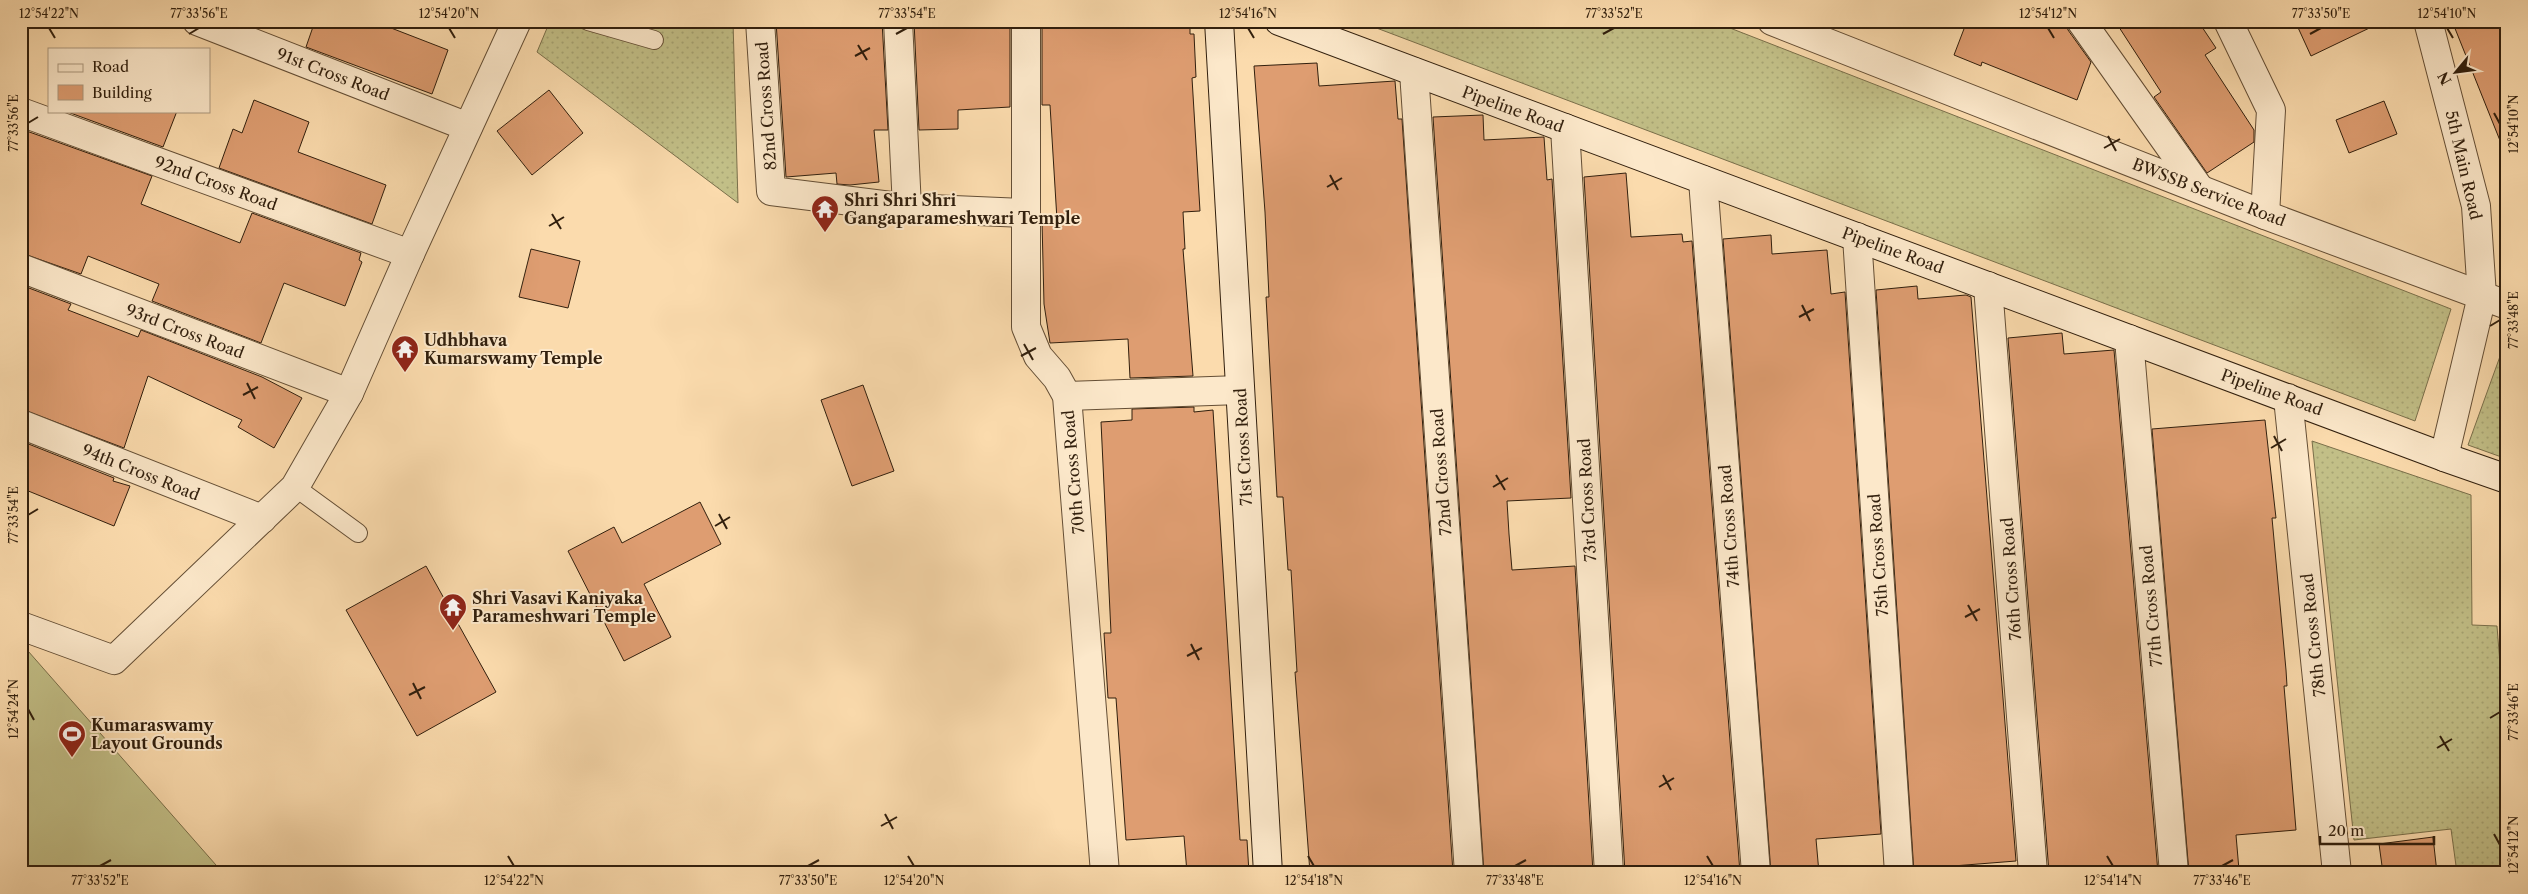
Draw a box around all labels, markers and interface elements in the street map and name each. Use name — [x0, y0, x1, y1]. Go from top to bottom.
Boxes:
text: 12°54'22"N — [19, 6, 79, 21]
text: 77°33'56"E — [170, 6, 228, 21]
text: 12°54'20"N — [419, 6, 479, 21]
text: 77°33'54"E — [878, 6, 936, 21]
text: 12°54'16"N — [1219, 6, 1277, 21]
text: 77°33'52"E — [1585, 6, 1643, 21]
text: 12°54'12"N — [2019, 6, 2077, 21]
text: 77°33'50"E — [2292, 6, 2350, 21]
text: 12°54'10"N — [2418, 6, 2477, 21]
street label: 82nd Cross Road — [752, 41, 780, 171]
street label: 91st Cross Road — [274, 43, 393, 105]
legend — [48, 48, 210, 112]
north arrow — [2430, 48, 2480, 98]
text: Road — [92, 57, 129, 76]
text: N — [2434, 69, 2455, 88]
street label: Pipeline Road — [1459, 81, 1567, 137]
text: Building — [92, 83, 152, 102]
text: 77°33'56"E — [6, 94, 21, 152]
text: 12°54'10"N — [2506, 94, 2521, 153]
street label: 5th Main Road — [2442, 108, 2486, 222]
street label: 92nd Cross Road — [152, 152, 280, 215]
street label: BWSSB Service Road — [2129, 154, 2289, 231]
place label: Shri Shri Shri Gangaparameshwari Temple — [844, 190, 1081, 228]
temple icon: Shri Shri Shri Gangaparameshwari Temple — [810, 194, 840, 233]
street label: Pipeline Road — [1839, 222, 1947, 278]
text: 77°33'48"E — [2506, 291, 2521, 349]
street label: 93rd Cross Road — [123, 299, 247, 363]
place label: Udhbhava Kumarswamy Temple — [424, 330, 603, 368]
temple icon: Udhbhava Kumarswamy Temple — [390, 334, 420, 373]
street label: Pipeline Road — [2218, 364, 2326, 420]
street label: 71st Cross Road — [1230, 387, 1256, 506]
street label: 72nd Cross Road — [1427, 407, 1455, 536]
street label: 70th Cross Road — [1058, 409, 1088, 535]
street label: 73rd Cross Road — [1574, 437, 1600, 562]
street label: 94th Cross Road — [79, 439, 203, 505]
street label: 74th Cross Road — [1715, 464, 1743, 588]
text: 77°33'54"E — [6, 486, 21, 544]
street label: 75th Cross Road — [1864, 493, 1892, 617]
street label: 76th Cross Road — [1997, 517, 2025, 641]
street label: 77th Cross Road — [2136, 544, 2166, 668]
street label: 78th Cross Road — [2297, 572, 2329, 698]
place label: Shri Vasavi Kaniyaka Parameshwari Temple — [472, 588, 656, 626]
temple icon: Shri Vasavi Kaniyaka Parameshwari Temple — [438, 592, 468, 631]
text: 12°54'24"N — [6, 679, 21, 739]
text: 77°33'46"E — [2506, 683, 2521, 741]
place label: Kumaraswamy Layout Grounds — [91, 715, 223, 753]
sports icon: Kumaraswamy Layout Grounds — [57, 719, 87, 758]
scale bar — [2320, 814, 2434, 846]
text: 12°54'12"N — [2506, 816, 2521, 874]
text: 20 m — [2328, 821, 2364, 840]
text: 77°33'52"E — [71, 873, 129, 888]
text: 12°54'22"N — [484, 873, 544, 888]
text: 77°33'50"E — [779, 873, 837, 888]
text: 12°54'20"N — [884, 873, 944, 888]
text: 12°54'18"N — [1285, 873, 1343, 888]
text: 77°33'48"E — [1486, 873, 1544, 888]
text: 12°54'16"N — [1684, 873, 1742, 888]
text: 12°54'14"N — [2084, 873, 2142, 888]
text: 77°33'46"E — [2193, 873, 2251, 888]

